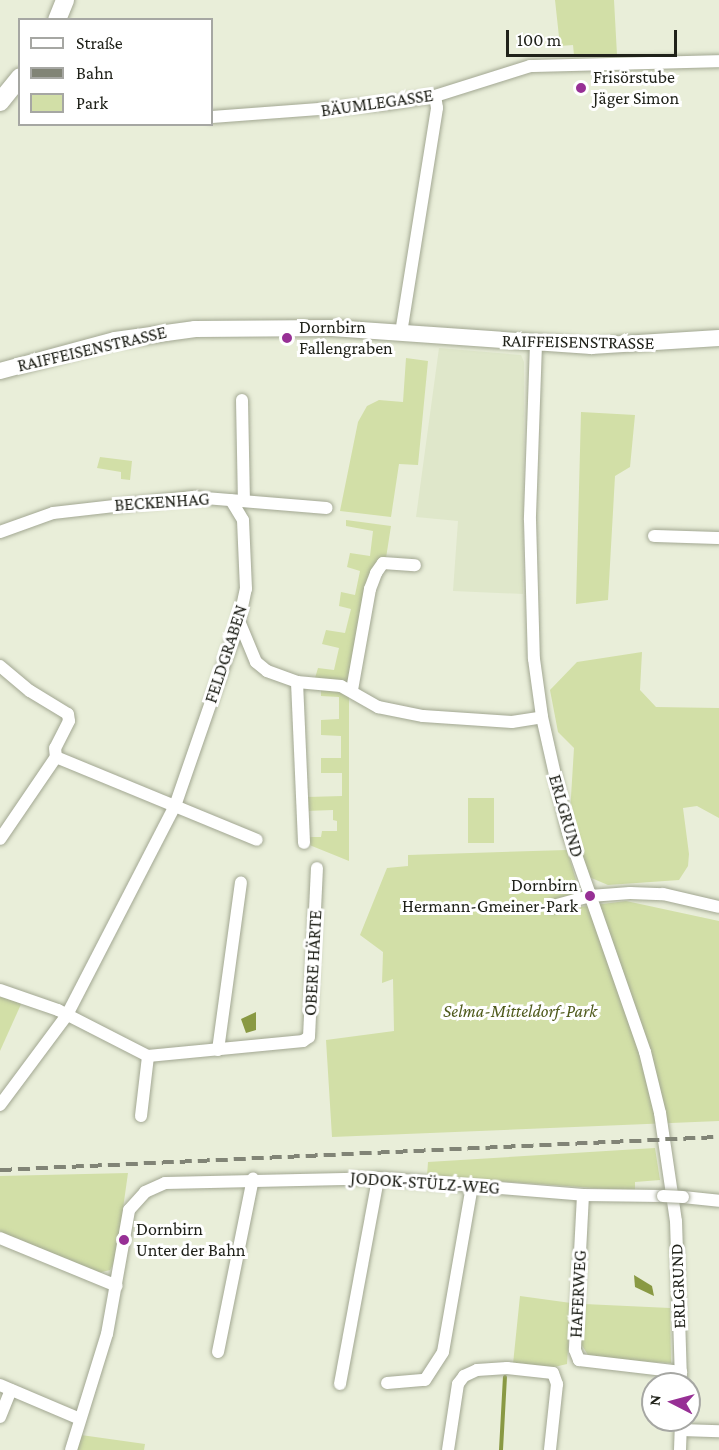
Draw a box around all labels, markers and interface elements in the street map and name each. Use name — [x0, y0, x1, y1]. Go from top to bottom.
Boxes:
legend — [18, 18, 213, 126]
scale bar — [509, 18, 680, 56]
text: 100 m — [517, 30, 561, 50]
text: Straße — [76, 33, 123, 53]
text: Bahn — [76, 63, 114, 83]
place label: Frisörstube Jäger Simon — [593, 67, 679, 110]
marker: Frisörstube Jäger Simon — [574, 81, 588, 95]
street label: BÄUMLEGASSE — [319, 84, 435, 122]
text: Park — [76, 93, 108, 113]
place label: Dornbirn Fallengraben — [299, 317, 393, 360]
street label: RAIFFEISENSTRASSE — [15, 321, 169, 377]
street label: RAIFFEISENSTRASSE — [502, 330, 654, 354]
marker: Dornbirn Fallengraben — [280, 331, 294, 345]
street label: BECKENHAG — [114, 488, 210, 516]
street label: FELDGRABEN — [200, 602, 252, 706]
street label: ERLGRUND — [544, 772, 588, 860]
place label: Dornbirn Hermann-Gmeiner-Park — [402, 875, 578, 918]
marker: Dornbirn Hermann-Gmeiner-Park — [583, 889, 597, 903]
street label: OBERE HÄRTE — [299, 910, 327, 1016]
park label: Selma-Mitteldorf-Park — [443, 1000, 597, 1022]
street label: JODOK-STÜLZ-WEG — [349, 1167, 501, 1199]
place label: Dornbirn Unter der Bahn — [136, 1219, 246, 1262]
marker: Dornbirn Unter der Bahn — [117, 1233, 131, 1247]
street label: ERLGRUND — [666, 1243, 690, 1329]
street label: HAFERWEG — [565, 1250, 591, 1338]
north arrow — [641, 1372, 701, 1432]
text: N — [646, 1394, 664, 1407]

